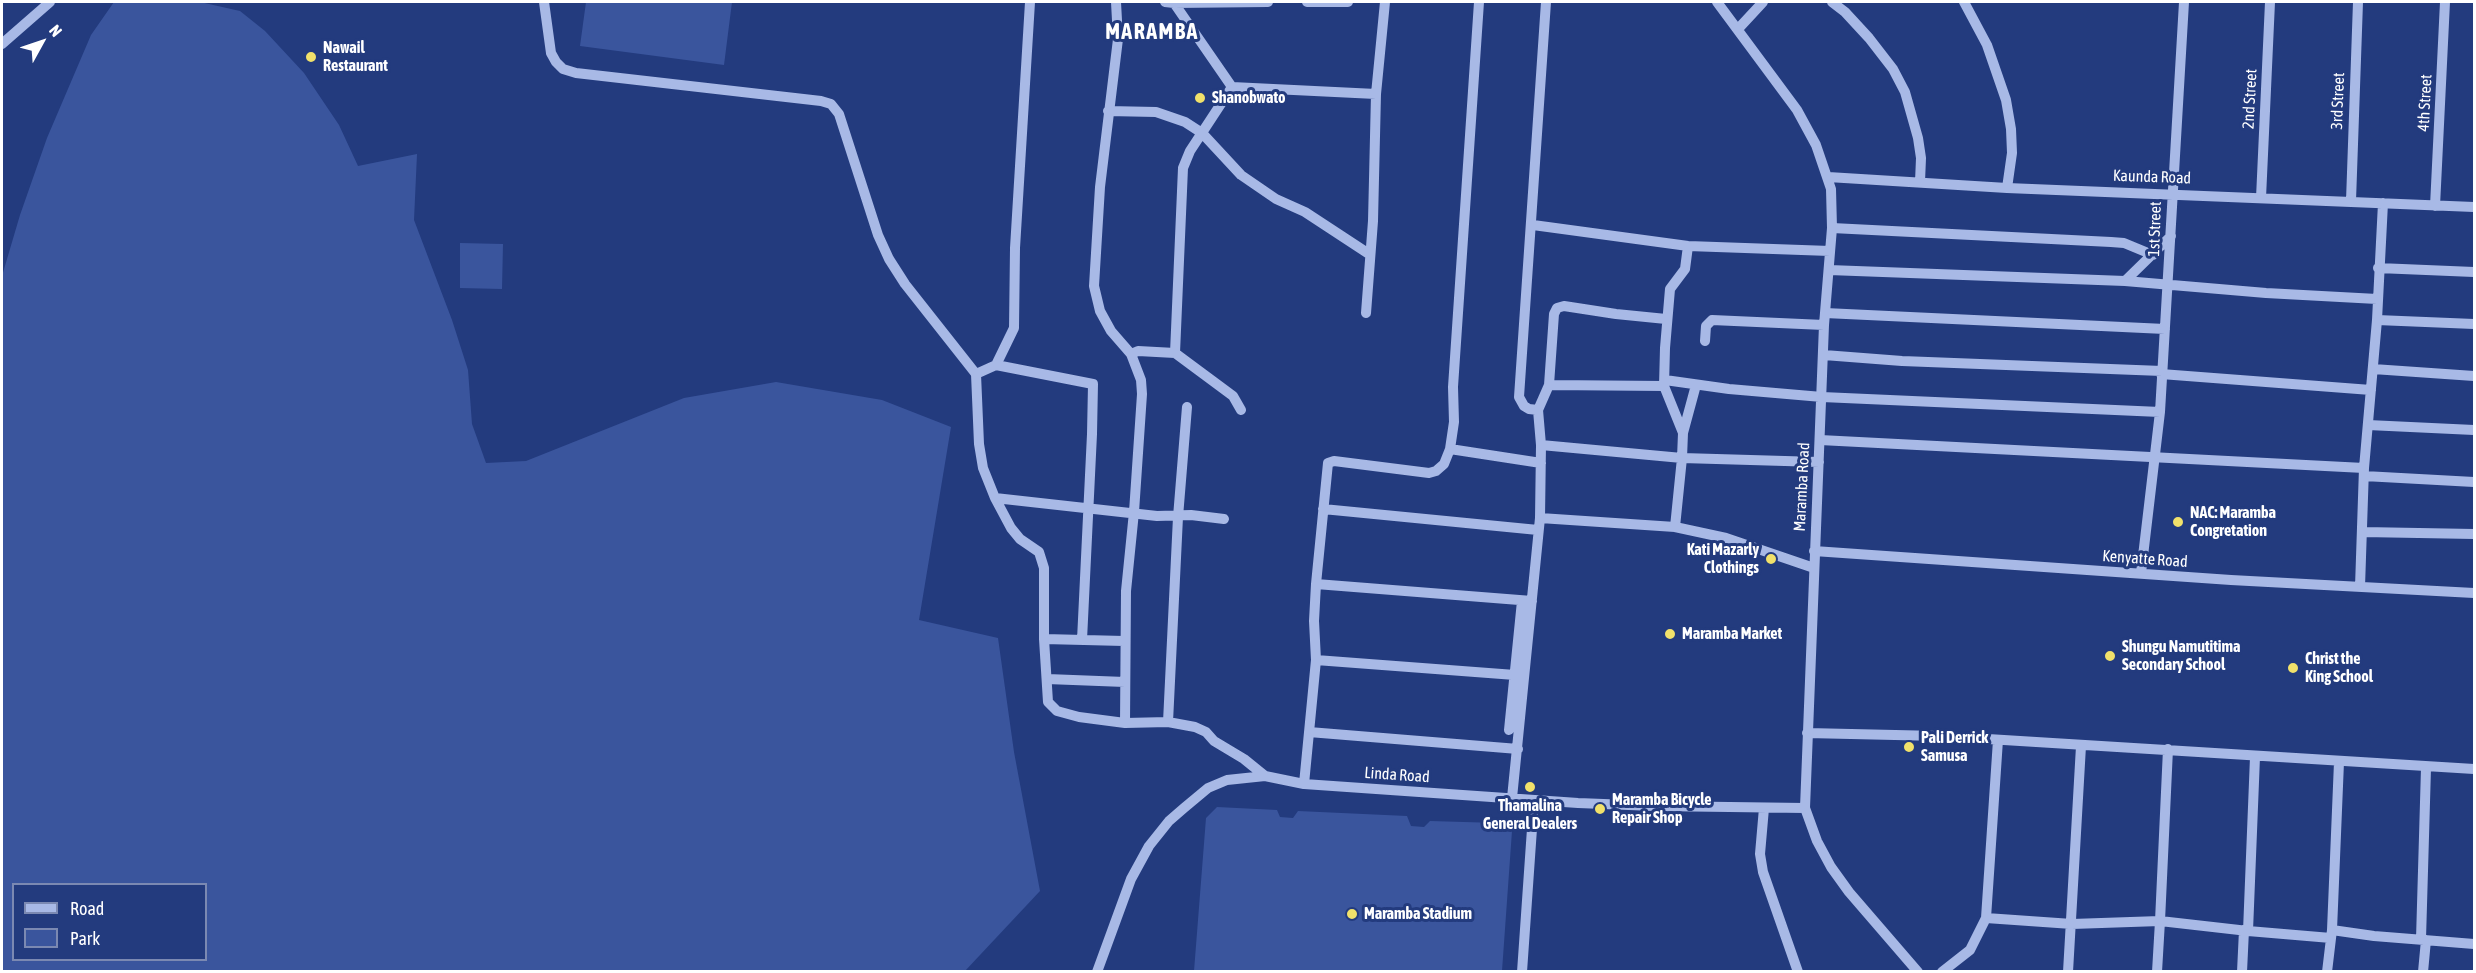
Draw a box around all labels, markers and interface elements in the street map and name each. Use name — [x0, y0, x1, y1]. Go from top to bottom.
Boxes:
north arrow — [12, 12, 72, 72]
district label: MARAMBA — [1105, 19, 1199, 45]
text: N — [46, 21, 66, 40]
place label: Nawail Restaurant — [323, 38, 388, 76]
marker: Nawail Restaurant — [304, 50, 318, 64]
street label: 2nd Street — [2239, 68, 2261, 130]
street label: 3rd Street — [2327, 72, 2349, 130]
street label: 4th Street — [2414, 74, 2436, 132]
place label: Shanobwato — [1212, 88, 1285, 108]
marker: Shanobwato — [1193, 91, 1207, 105]
street label: Kaunda Road — [2113, 166, 2191, 188]
street label: 1st Street — [2144, 201, 2166, 257]
street label: Maramba Road — [1790, 442, 1814, 532]
place label: NAC: Maramba Congretation — [2190, 503, 2276, 541]
marker: NAC: Maramba Congretation — [2171, 515, 2185, 529]
place label: Kati Mazarly Clothings — [1687, 540, 1759, 578]
street label: Kenyatte Road — [2102, 546, 2188, 572]
marker: Kati Mazarly Clothings — [1764, 552, 1778, 566]
place label: Maramba Market — [1682, 624, 1782, 644]
marker: Maramba Market — [1663, 627, 1677, 641]
place label: Shungu Namutitima Secondary School — [2122, 637, 2240, 675]
marker: Shungu Namutitima Secondary School — [2103, 649, 2117, 663]
place label: Christ the King School — [2305, 649, 2373, 687]
marker: Christ the King School — [2286, 661, 2300, 675]
place label: Pali Derrick Samusa — [1921, 728, 1988, 766]
marker: Pali Derrick Samusa — [1902, 740, 1916, 754]
street label: Linda Road — [1364, 763, 1430, 787]
marker: Thamalina General Dealers — [1523, 780, 1537, 794]
place label: Maramba Bicycle Repair Shop — [1612, 790, 1712, 828]
place label: Thamalina General Dealers — [1483, 796, 1577, 834]
marker: Maramba Bicycle Repair Shop — [1593, 802, 1607, 816]
legend — [12, 883, 207, 961]
text: Road — [70, 898, 104, 919]
place label: Maramba Stadium — [1364, 904, 1472, 924]
marker: Maramba Stadium — [1345, 907, 1359, 921]
text: Park — [70, 928, 100, 949]

